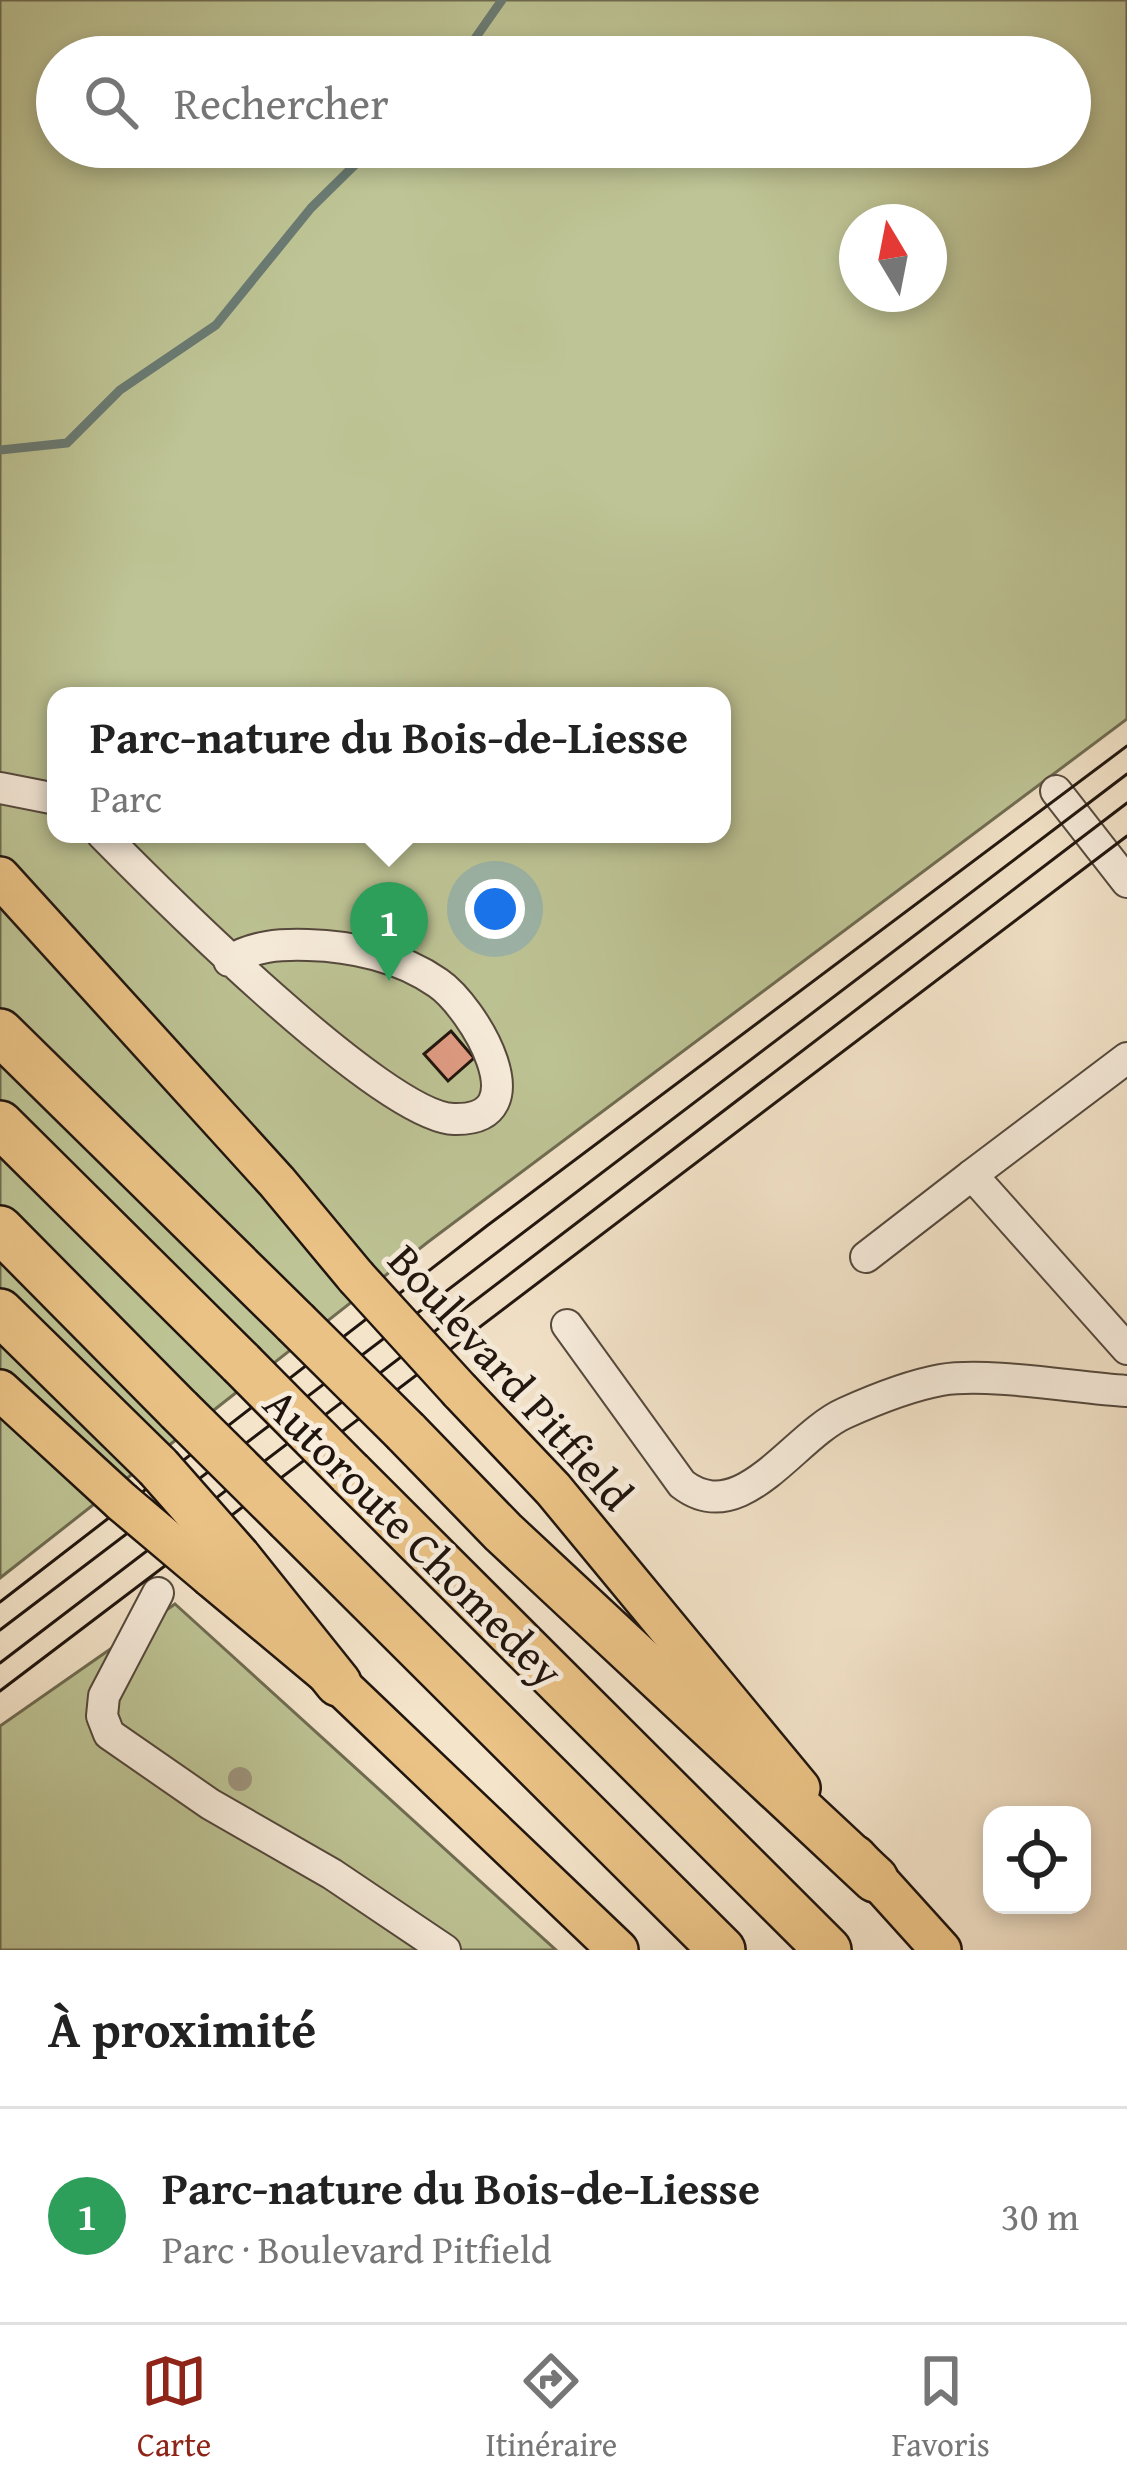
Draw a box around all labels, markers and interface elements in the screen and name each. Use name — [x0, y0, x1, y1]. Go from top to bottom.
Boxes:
search box — [36, 36, 1091, 168]
icon: search — [78, 69, 144, 135]
text: Rechercher — [174, 70, 389, 135]
north arrow — [839, 204, 947, 312]
popup — [47, 687, 731, 843]
text: Parc-nature du Bois-de-Liesse — [90, 704, 688, 769]
text: Parc — [90, 769, 162, 826]
your location — [465, 879, 525, 939]
pin: 1 — [350, 882, 428, 981]
street label: Boulevard Pitfield — [374, 1229, 649, 1524]
street label: Autoroute Chomedey — [250, 1372, 579, 1702]
map controls — [983, 1806, 1091, 1914]
button: locate — [983, 1806, 1091, 1914]
text: À proximité — [48, 1991, 316, 2066]
text: Parc-nature du Bois-de-Liesse — [162, 2155, 760, 2220]
text: 1 — [77, 2187, 97, 2244]
text: 30 m — [1001, 2187, 1079, 2244]
text: Parc · Boulevard Pitfield — [162, 2220, 552, 2277]
tab: Carte — [137, 2348, 211, 2468]
tab: Itinéraire — [485, 2348, 617, 2468]
tab: Favoris — [891, 2348, 990, 2468]

